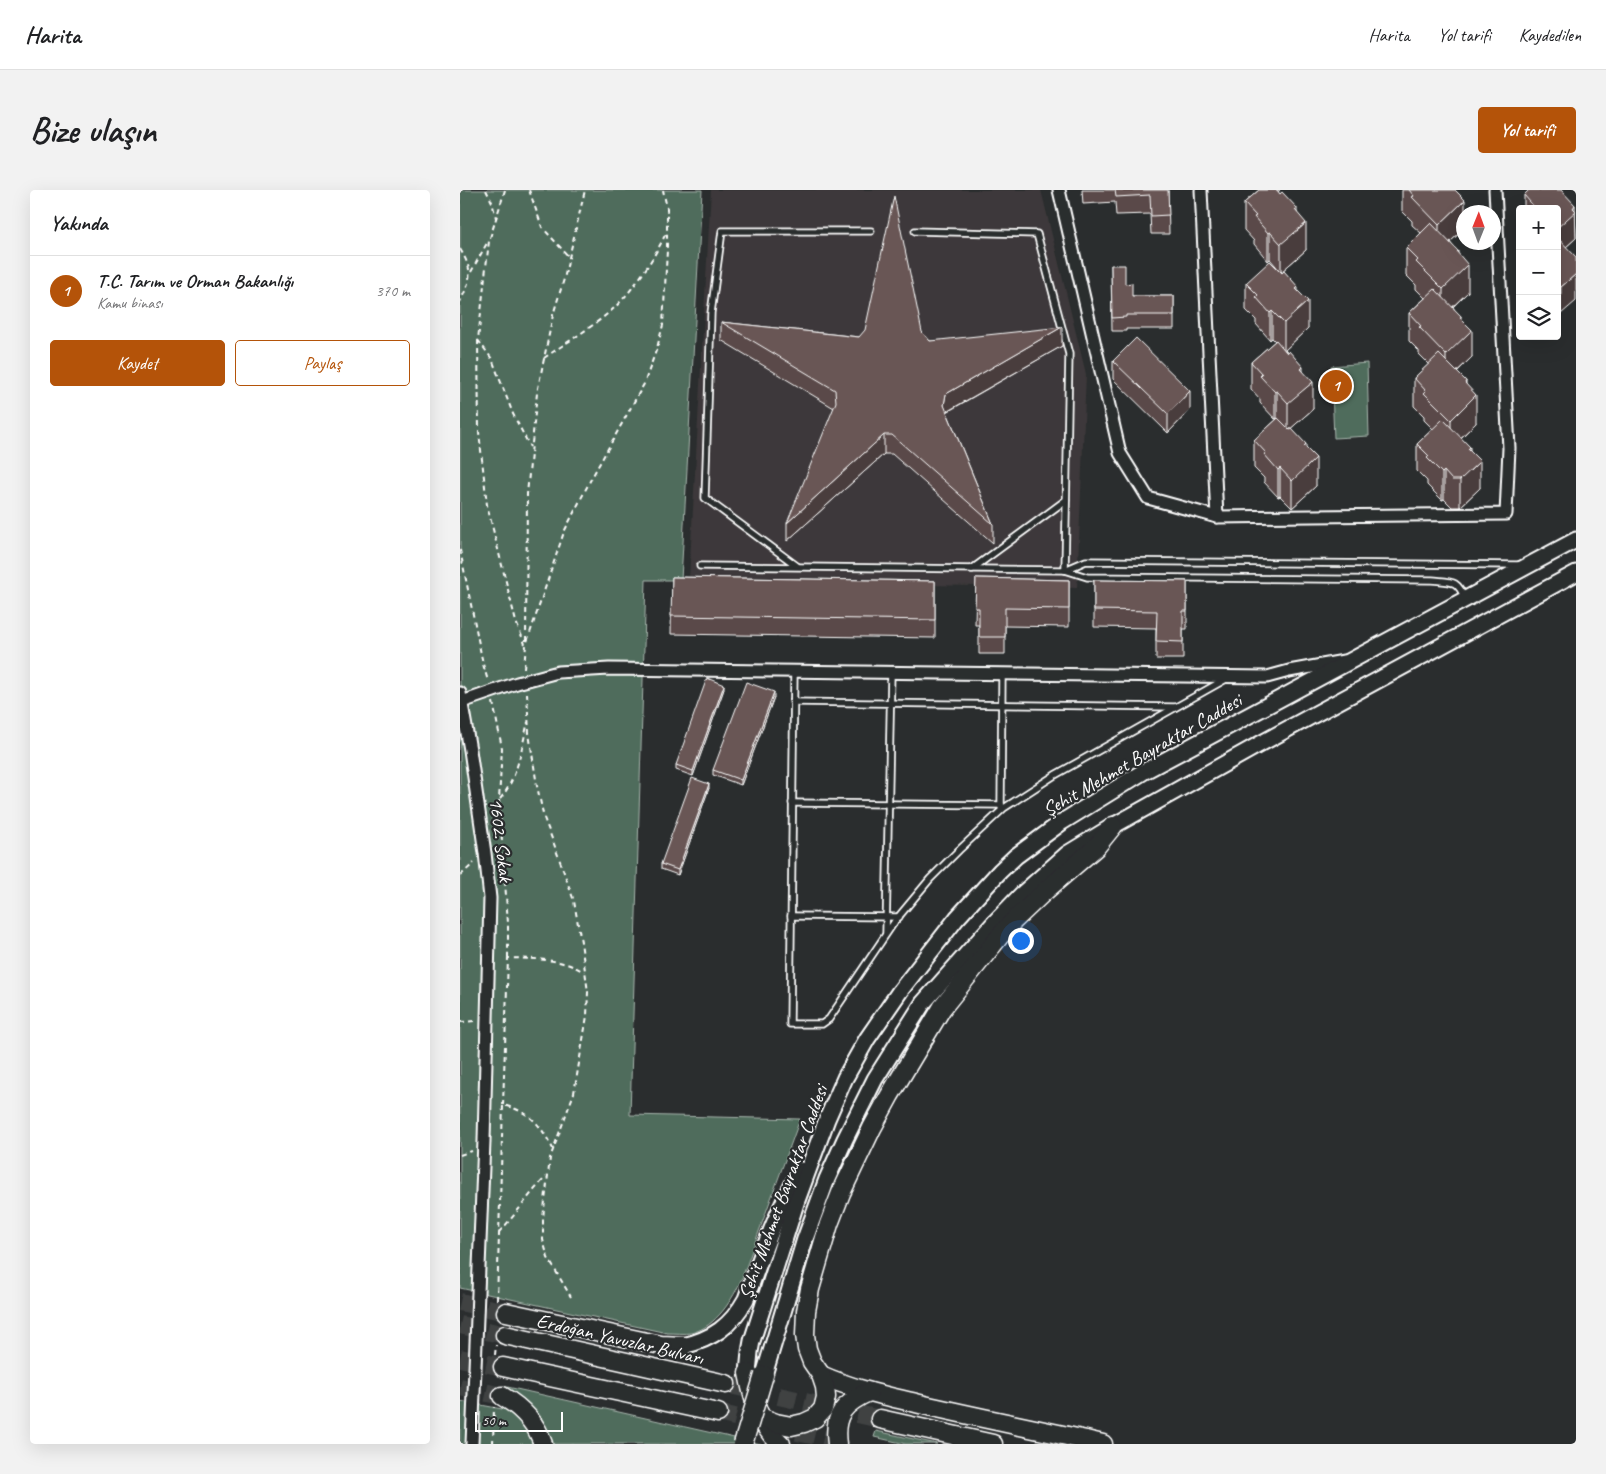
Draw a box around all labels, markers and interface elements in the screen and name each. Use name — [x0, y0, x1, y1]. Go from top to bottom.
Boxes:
text: Harita — [25, 20, 81, 50]
text: Harita — [1369, 24, 1410, 46]
text: Yol tarifi — [1438, 24, 1491, 46]
text: Kaydedilen — [1519, 24, 1581, 46]
button: Yol tarifi — [1478, 107, 1576, 153]
text: Bize ulaşın — [30, 108, 156, 153]
north arrow — [1456, 205, 1501, 250]
map controls — [1516, 205, 1561, 340]
button: + — [1516, 205, 1561, 250]
text: Yakında — [50, 210, 108, 236]
button: − — [1516, 250, 1561, 295]
text: T.C. Tarım ve Orman Bakanlığı — [97, 269, 293, 293]
text: 1 — [62, 281, 70, 301]
text: 370 m — [376, 281, 410, 301]
text: Kamu binası — [97, 293, 163, 313]
button: layers — [1516, 295, 1561, 340]
button: Kaydet — [50, 340, 225, 386]
button: Paylaş — [235, 340, 410, 386]
pin: 1 — [1320, 367, 1352, 405]
street label: Şehit Mehmet Bayraktar Caddesi — [1038, 687, 1248, 822]
street label: 1602. Sokak — [483, 797, 519, 885]
your location — [1008, 928, 1034, 954]
street label: Şehit Mehmet Bayraktar Caddesi — [733, 1080, 834, 1302]
street label: Erdoğan Yavuzlar Bulvarı — [534, 1308, 707, 1371]
scale bar — [475, 1409, 562, 1432]
text: 50 m — [482, 1412, 506, 1429]

